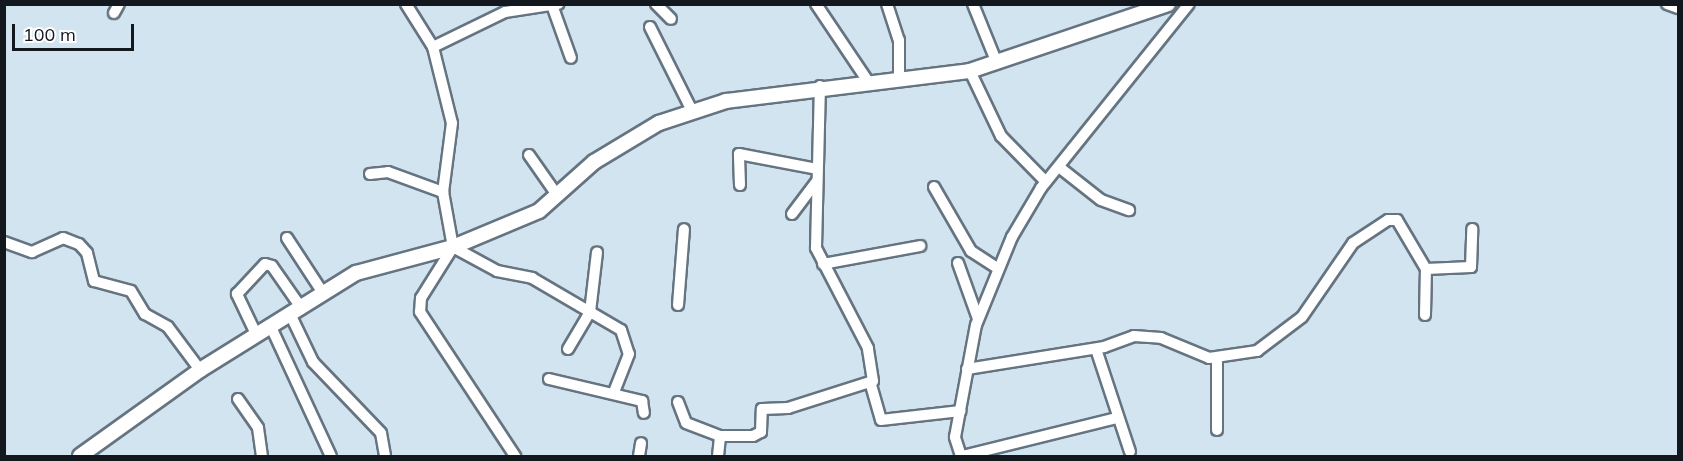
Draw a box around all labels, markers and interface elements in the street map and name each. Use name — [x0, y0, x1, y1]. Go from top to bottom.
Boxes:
scale bar — [15, 12, 136, 50]
text: 100 m — [23, 23, 76, 46]

